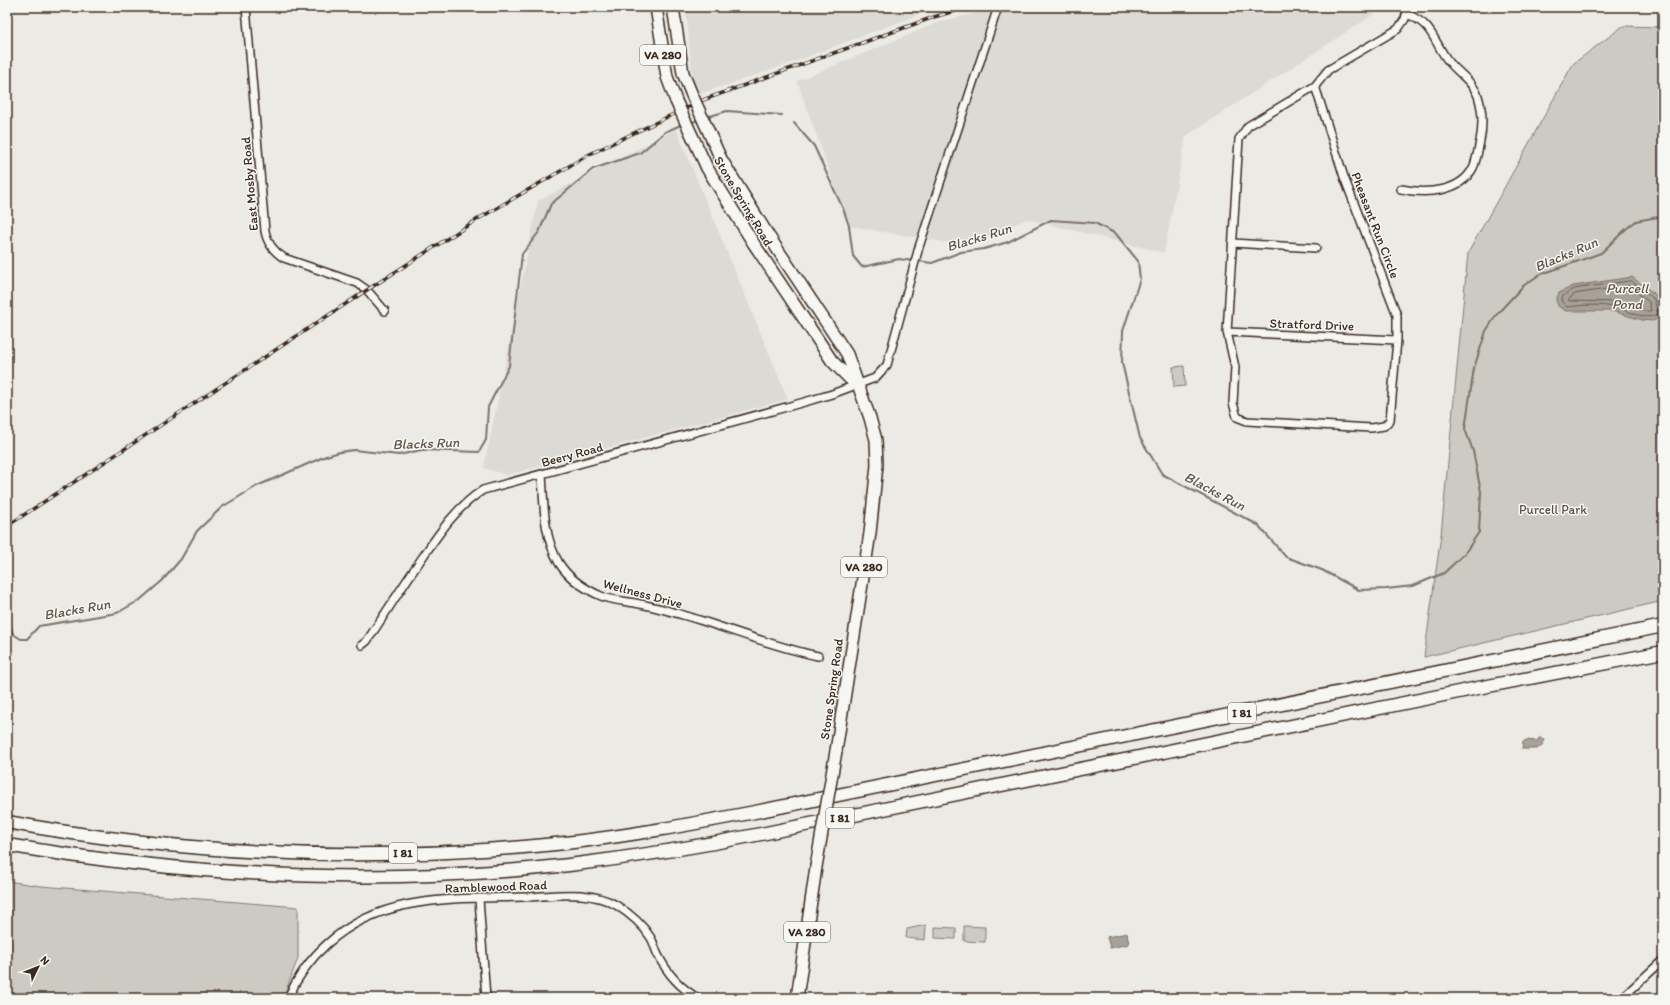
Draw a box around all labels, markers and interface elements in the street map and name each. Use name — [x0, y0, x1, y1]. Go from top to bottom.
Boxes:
road number: VA 280 — [640, 45, 686, 65]
street label: East Mosby Road — [238, 136, 261, 232]
street label: Stone Spring Road — [711, 154, 776, 249]
street label: Pheasant Run Circle — [1348, 170, 1403, 280]
water label: Blacks Run — [945, 219, 1014, 255]
water label: Blacks Run — [1532, 233, 1601, 275]
water label: Purcell Pond — [1606, 280, 1649, 313]
street label: Stratford Drive — [1270, 316, 1354, 333]
water label: Blacks Run — [392, 434, 460, 453]
street label: Beery Road — [540, 439, 605, 470]
water label: Blacks Run — [1181, 468, 1249, 515]
park label: Purcell Park — [1519, 502, 1587, 517]
road number: VA 280 — [841, 557, 887, 577]
street label: Wellness Drive — [602, 576, 684, 611]
water label: Blacks Run — [43, 595, 112, 624]
street label: Stone Spring Road — [817, 637, 846, 741]
road number: I 81 — [1228, 703, 1256, 723]
road number: I 81 — [826, 808, 854, 828]
road number: I 81 — [389, 843, 417, 863]
street label: Ramblewood Road — [445, 877, 547, 896]
road number: VA 280 — [784, 922, 830, 942]
north arrow — [18, 947, 58, 987]
text: N — [38, 953, 52, 968]

